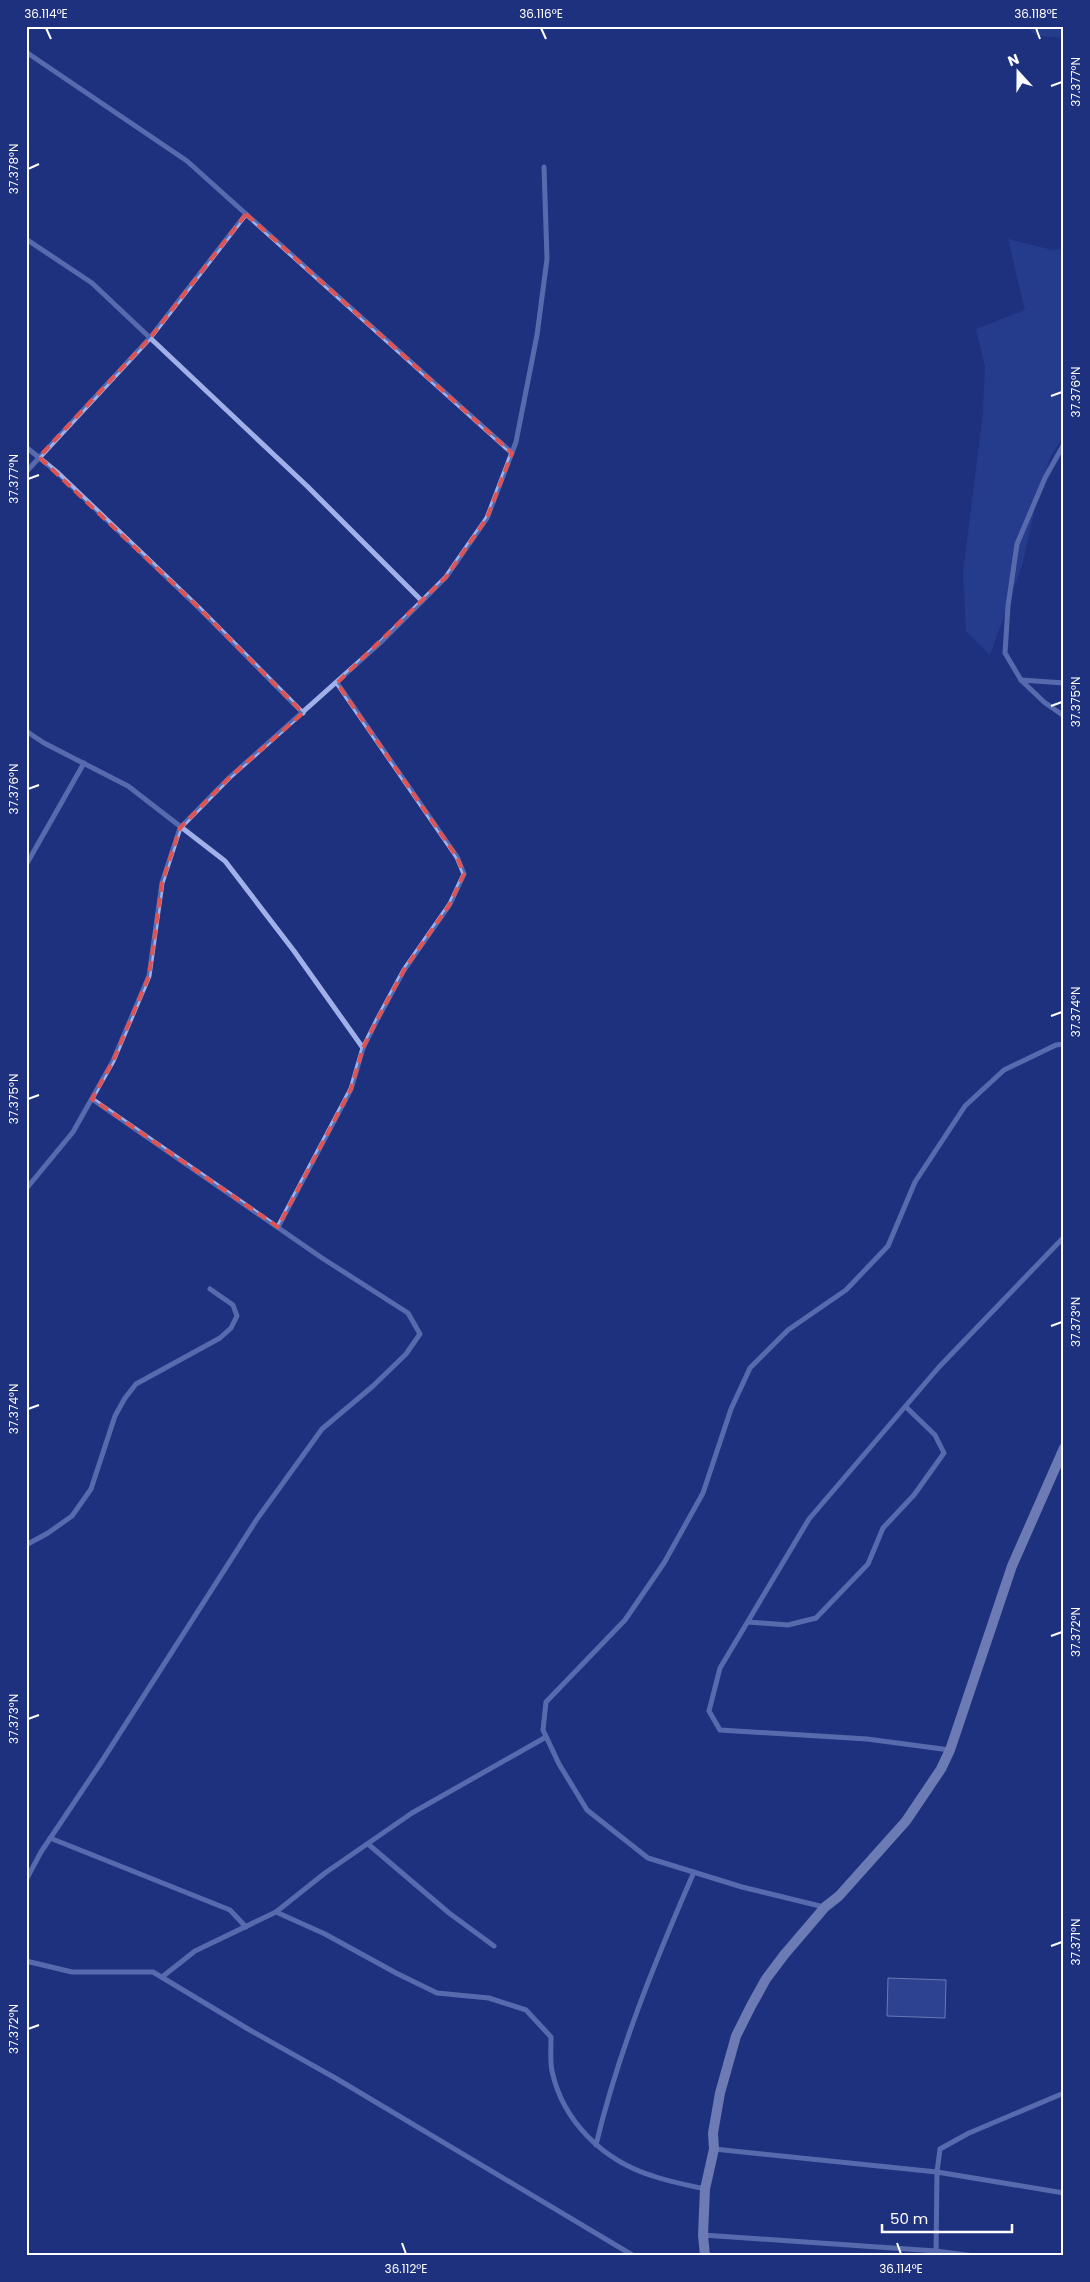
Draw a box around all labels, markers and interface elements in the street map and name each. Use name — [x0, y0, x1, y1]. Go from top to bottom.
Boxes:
text: 36.114°E — [24, 5, 68, 22]
text: 36.116°E — [519, 5, 563, 22]
text: 36.118°E — [1014, 5, 1058, 22]
north arrow — [992, 48, 1042, 98]
text: N — [1005, 49, 1022, 71]
text: 37.377°N — [1067, 57, 1084, 107]
text: 37.378°N — [5, 144, 22, 194]
text: 37.376°N — [1067, 367, 1084, 417]
text: 37.377°N — [5, 454, 22, 504]
text: 37.375°N — [1067, 677, 1084, 727]
text: 37.376°N — [5, 764, 22, 814]
text: 37.374°N — [1067, 987, 1084, 1037]
text: 37.375°N — [5, 1074, 22, 1124]
text: 37.373°N — [1067, 1297, 1084, 1347]
text: 37.374°N — [5, 1384, 22, 1434]
text: 37.372°N — [1067, 1607, 1084, 1657]
text: 37.373°N — [5, 1694, 22, 1744]
text: 37.371°N — [1067, 1919, 1084, 1965]
text: 37.372°N — [5, 2004, 22, 2054]
scale bar — [882, 2202, 1012, 2234]
text: 50 m — [890, 2208, 928, 2229]
text: 36.112°E — [385, 2260, 427, 2277]
text: 36.114°E — [879, 2260, 923, 2277]

